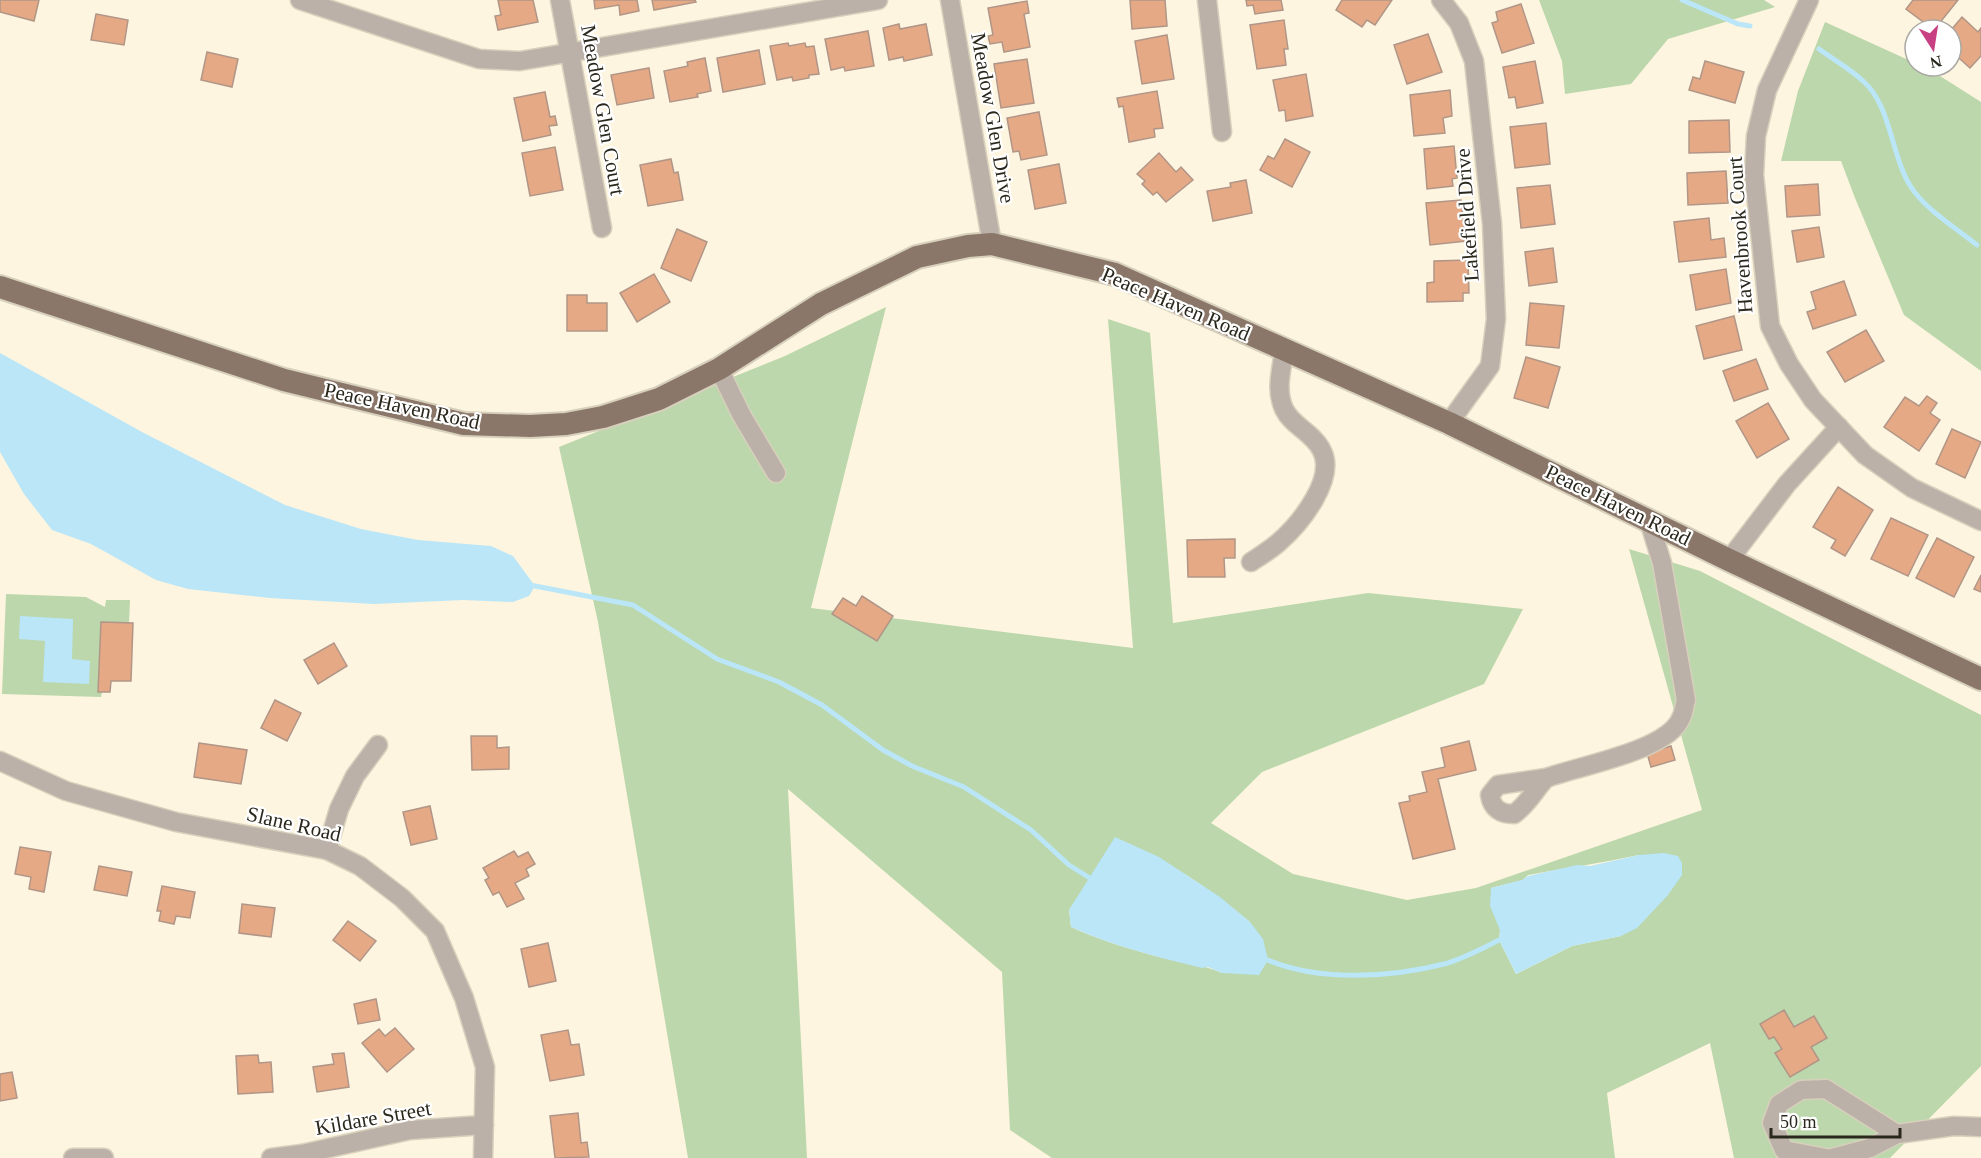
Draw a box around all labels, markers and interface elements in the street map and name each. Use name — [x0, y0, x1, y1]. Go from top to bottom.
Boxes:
north arrow — [1903, 18, 1963, 78]
street label: Meadow Glen Court — [576, 23, 630, 197]
street label: Meadow Glen Drive — [966, 31, 1020, 205]
text: N — [1928, 53, 1943, 72]
street label: Lakefield Drive — [1450, 148, 1484, 282]
street label: Havenbrook Court — [1723, 156, 1757, 314]
street label: Peace Haven Road — [1098, 262, 1254, 346]
street label: Peace Haven Road — [322, 378, 483, 434]
street label: Peace Haven Road — [1541, 459, 1695, 551]
street label: Slane Road — [244, 801, 344, 847]
street label: Kildare Street — [313, 1096, 433, 1140]
scale bar — [1771, 1101, 1900, 1139]
text: 50 m — [1780, 1112, 1817, 1132]

